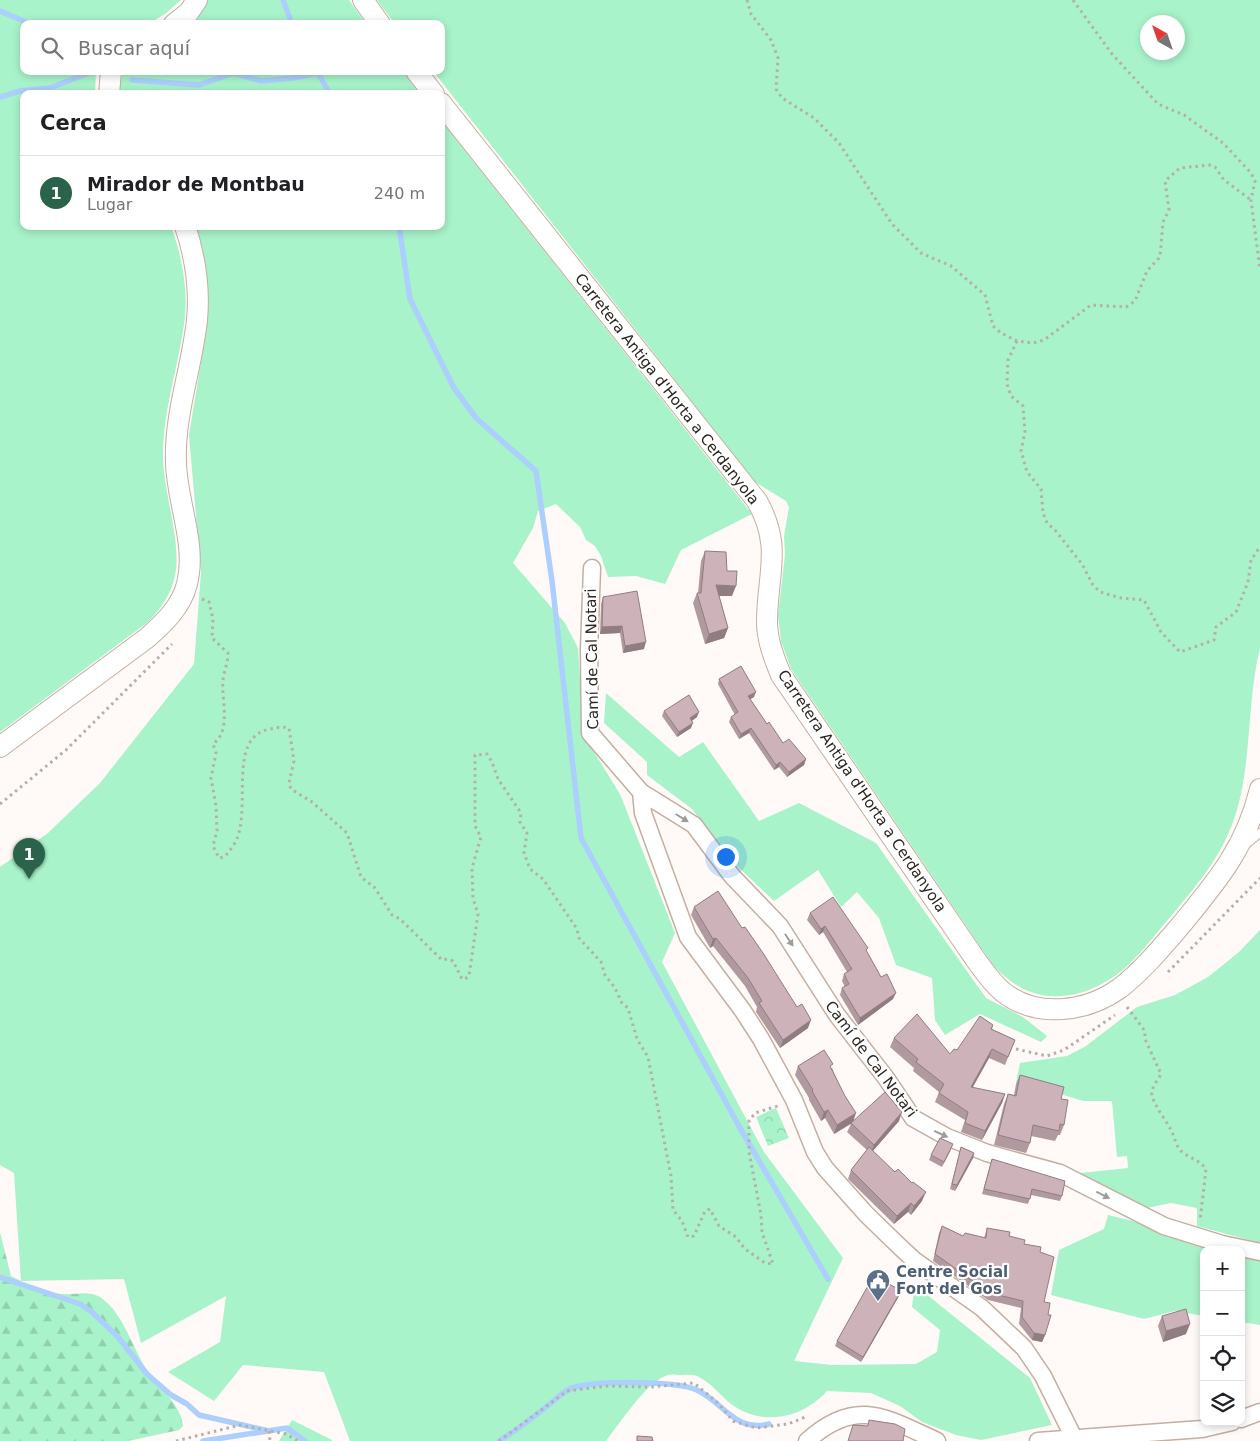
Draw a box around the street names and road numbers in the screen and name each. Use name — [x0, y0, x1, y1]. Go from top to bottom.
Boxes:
street label: Carretera Antiga d'Horta a Cerdanyola — [571, 270, 763, 508]
street label: Camí de Cal Notari — [582, 588, 602, 730]
street label: Carretera Antiga d'Horta a Cerdanyola — [774, 666, 950, 916]
street label: Camí de Cal Notari — [821, 997, 921, 1121]

